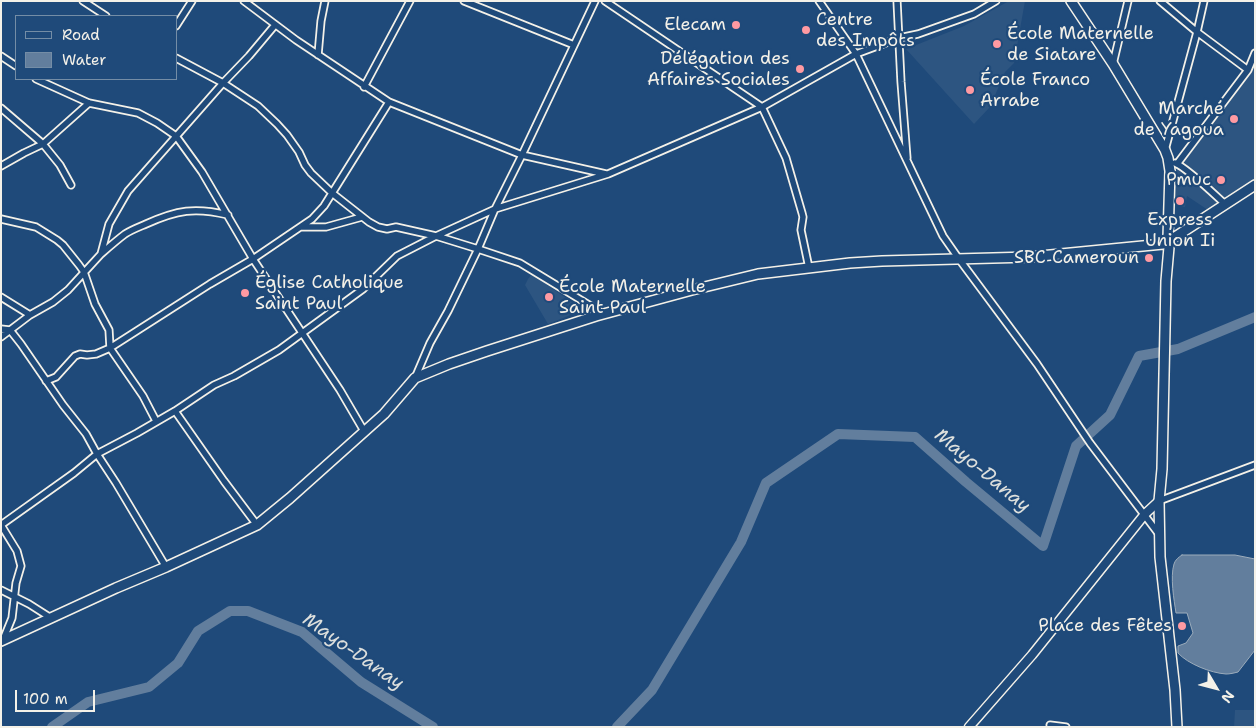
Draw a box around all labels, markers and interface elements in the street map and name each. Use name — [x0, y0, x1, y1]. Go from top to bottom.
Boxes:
place label: Centre des Impôts — [816, 9, 915, 52]
place label: Elecam — [664, 14, 726, 36]
legend — [15, 15, 178, 80]
marker: Elecam — [730, 19, 742, 31]
place label: École Maternelle de Siatare — [1007, 23, 1154, 66]
marker: Centre des Impôts — [800, 24, 812, 36]
text: Road — [62, 25, 100, 45]
marker: École Maternelle de Siatare — [991, 38, 1003, 50]
place label: Délégation des Affaires Sociales — [647, 48, 790, 90]
text: Water — [62, 50, 106, 70]
marker: Délégation des Affaires Sociales — [794, 63, 806, 75]
place label: École Franco Arrabe — [980, 69, 1090, 112]
marker: École Franco Arrabe — [964, 84, 976, 96]
place label: Marché de Yagoua — [1133, 98, 1224, 140]
marker: Marché de Yagoua — [1228, 113, 1240, 125]
place label: Pmuc — [1166, 169, 1211, 191]
marker: Pmuc — [1215, 174, 1227, 186]
marker: Express Union Ii — [1174, 195, 1186, 207]
place label: Express Union Ii — [1145, 209, 1215, 252]
place label: SBC Cameroun — [1014, 247, 1139, 269]
marker: SBC Cameroun — [1143, 252, 1155, 264]
place label: Église Catholique Saint Paul — [255, 272, 404, 314]
place label: École Maternelle Saint Paul — [559, 276, 706, 318]
marker: Église Catholique Saint Paul — [239, 287, 251, 299]
marker: École Maternelle Saint Paul — [543, 291, 555, 303]
water label: Mayo-Danay — [929, 424, 1035, 518]
water label: Mayo-Danay — [298, 609, 408, 695]
place label: Place des Fêtes — [1038, 615, 1172, 637]
marker: Place des Fêtes — [1176, 620, 1188, 632]
north arrow — [1191, 663, 1241, 713]
scale bar — [18, 680, 98, 712]
text: N — [1217, 687, 1239, 707]
text: 100 m — [23, 689, 68, 709]

